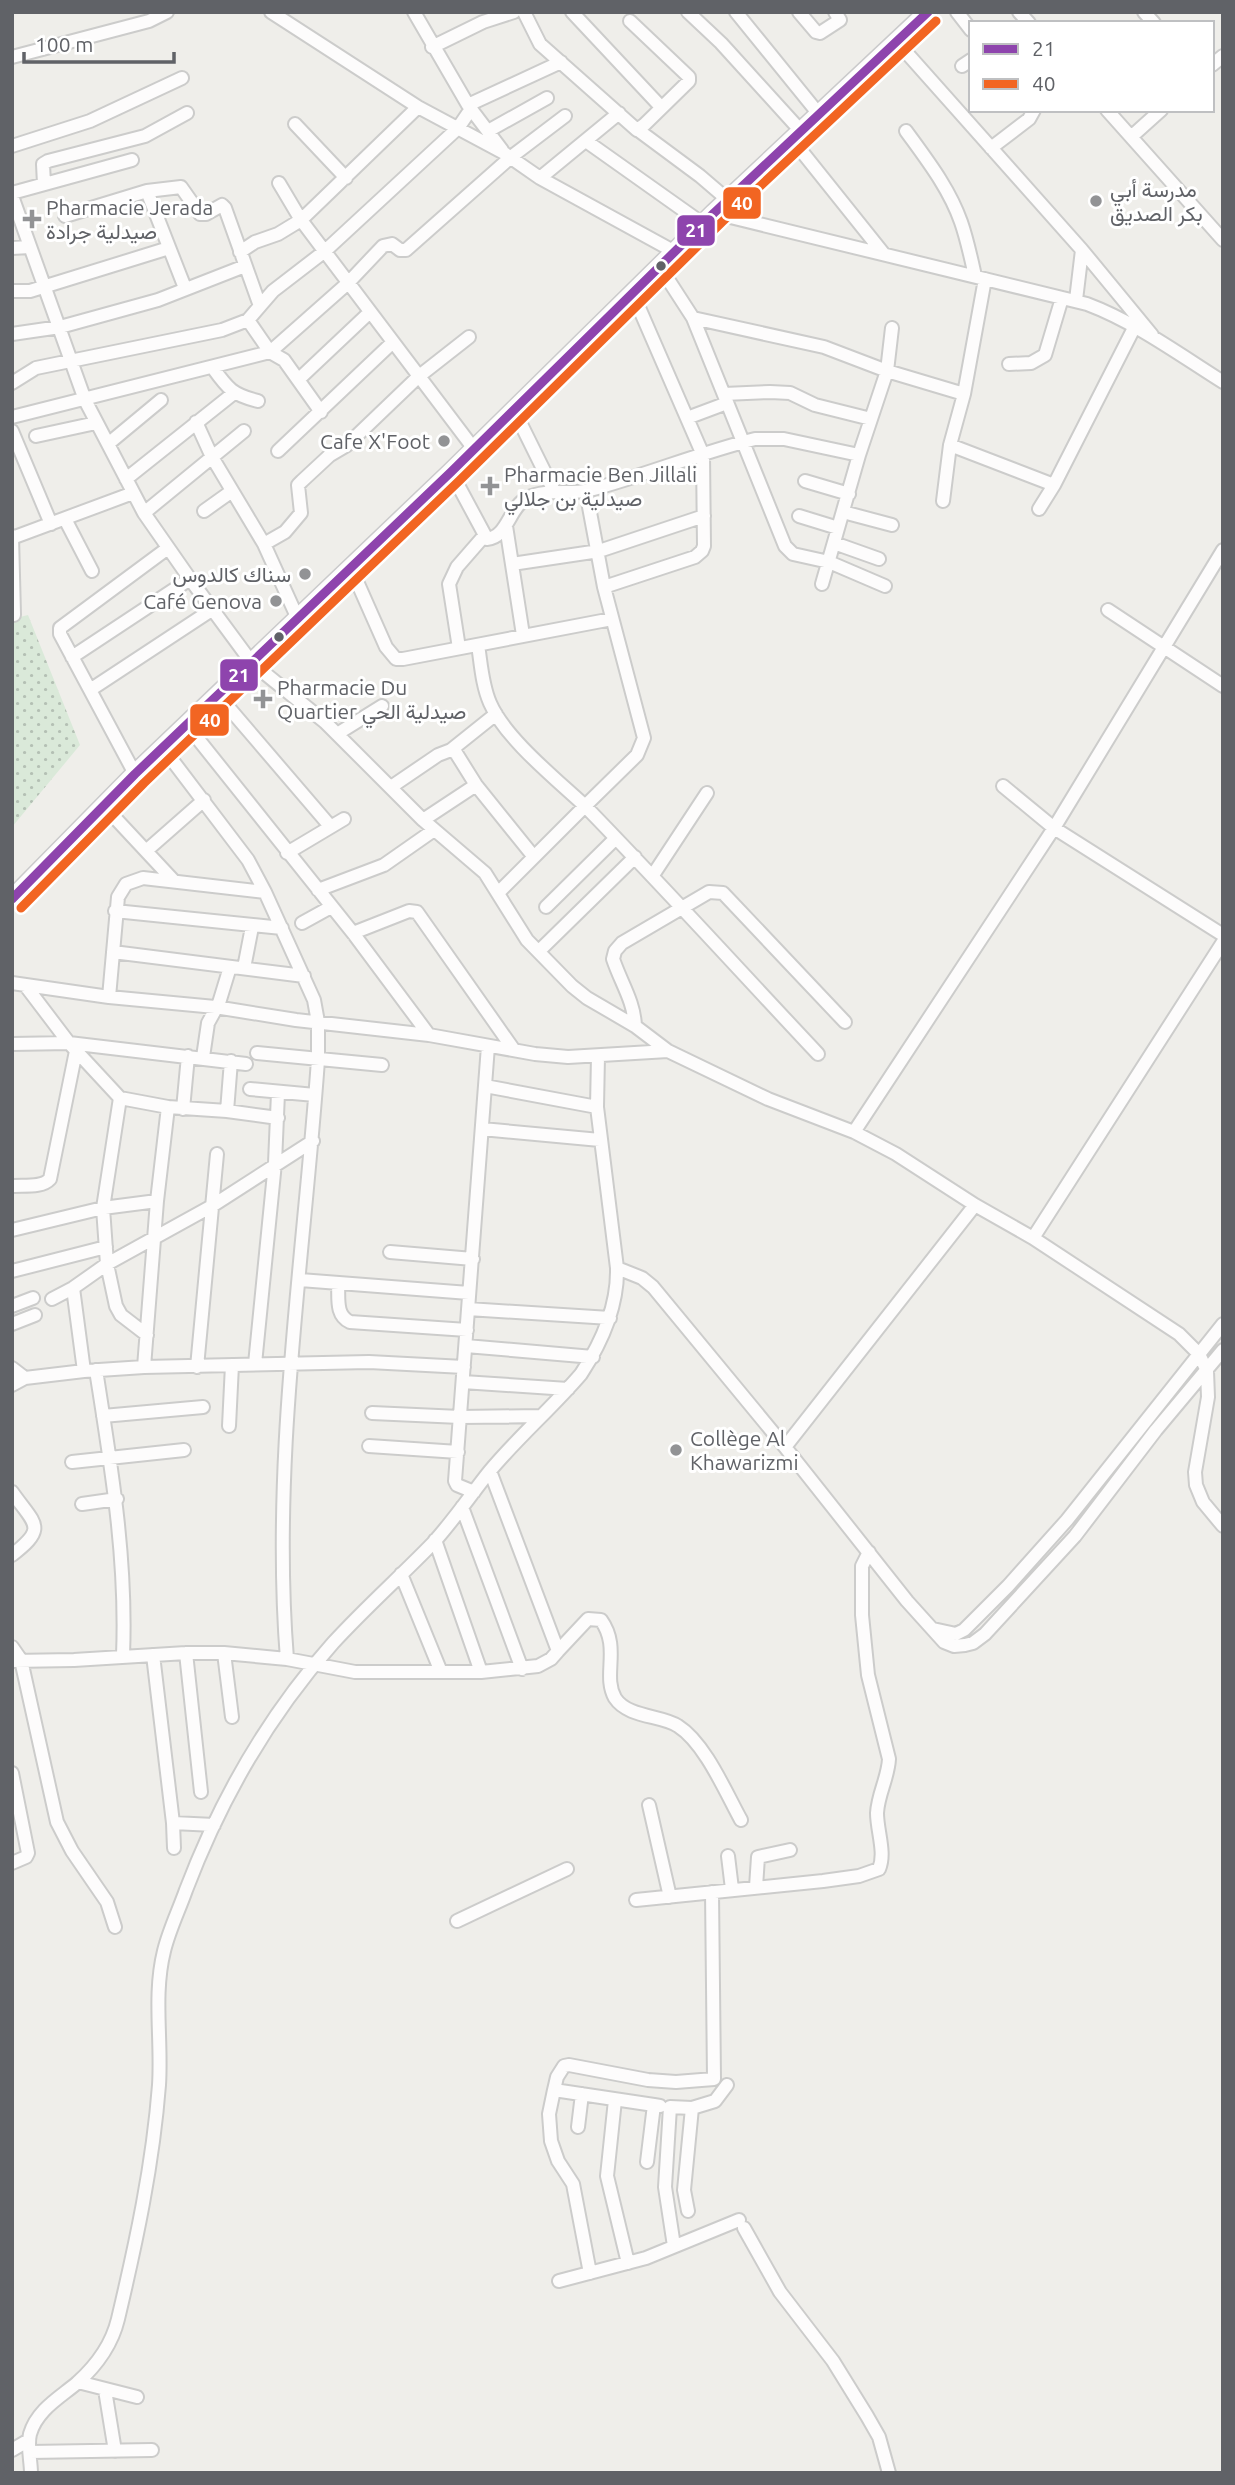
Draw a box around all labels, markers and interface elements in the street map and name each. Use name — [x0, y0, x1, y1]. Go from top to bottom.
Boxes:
scale bar — [24, 21, 175, 65]
legend — [969, 21, 1214, 112]
text: 100 m — [35, 32, 93, 56]
text: 21 — [1032, 36, 1056, 60]
text: 40 — [1032, 71, 1056, 95]
place label: مدرسة أبي بكر الصديق — [1110, 177, 1203, 227]
line badge: 40 — [722, 186, 762, 220]
text: 40 — [731, 192, 753, 214]
marker: مدرسة أبي بكر الصديق — [1088, 193, 1104, 209]
place label: Pharmacie Jerada صيدلية جرادة — [46, 195, 213, 245]
marker: Pharmacie Jerada صيدلية جرادة — [24, 211, 40, 227]
line badge: 21 — [676, 214, 716, 247]
text: 21 — [685, 219, 707, 241]
unlabelled marker — [654, 259, 668, 273]
place label: Cafe X'Foot — [320, 429, 430, 453]
marker: Cafe X'Foot — [436, 433, 452, 449]
place label: Pharmacie Ben Jillali صيدلية بن جلالي — [504, 462, 697, 516]
marker: Pharmacie Ben Jillali صيدلية بن جلالي — [482, 478, 498, 494]
place label: سناك كالدوس — [172, 562, 291, 588]
marker: سناك كالدوس — [297, 566, 313, 582]
place label: Café Genova — [143, 589, 262, 613]
marker: Café Genova — [268, 593, 284, 609]
unlabelled marker — [272, 630, 286, 644]
line badge: 21 — [219, 658, 259, 692]
text: 21 — [228, 664, 250, 686]
place label: Pharmacie Du Quartier صيدلية الحي — [277, 675, 466, 729]
marker: Pharmacie Du Quartier صيدلية الحي — [255, 691, 271, 707]
line badge: 40 — [189, 703, 230, 737]
text: 40 — [199, 709, 221, 731]
place label: Collège Al Khawarizmi — [690, 1426, 799, 1474]
marker: Collège Al Khawarizmi — [668, 1442, 684, 1458]

